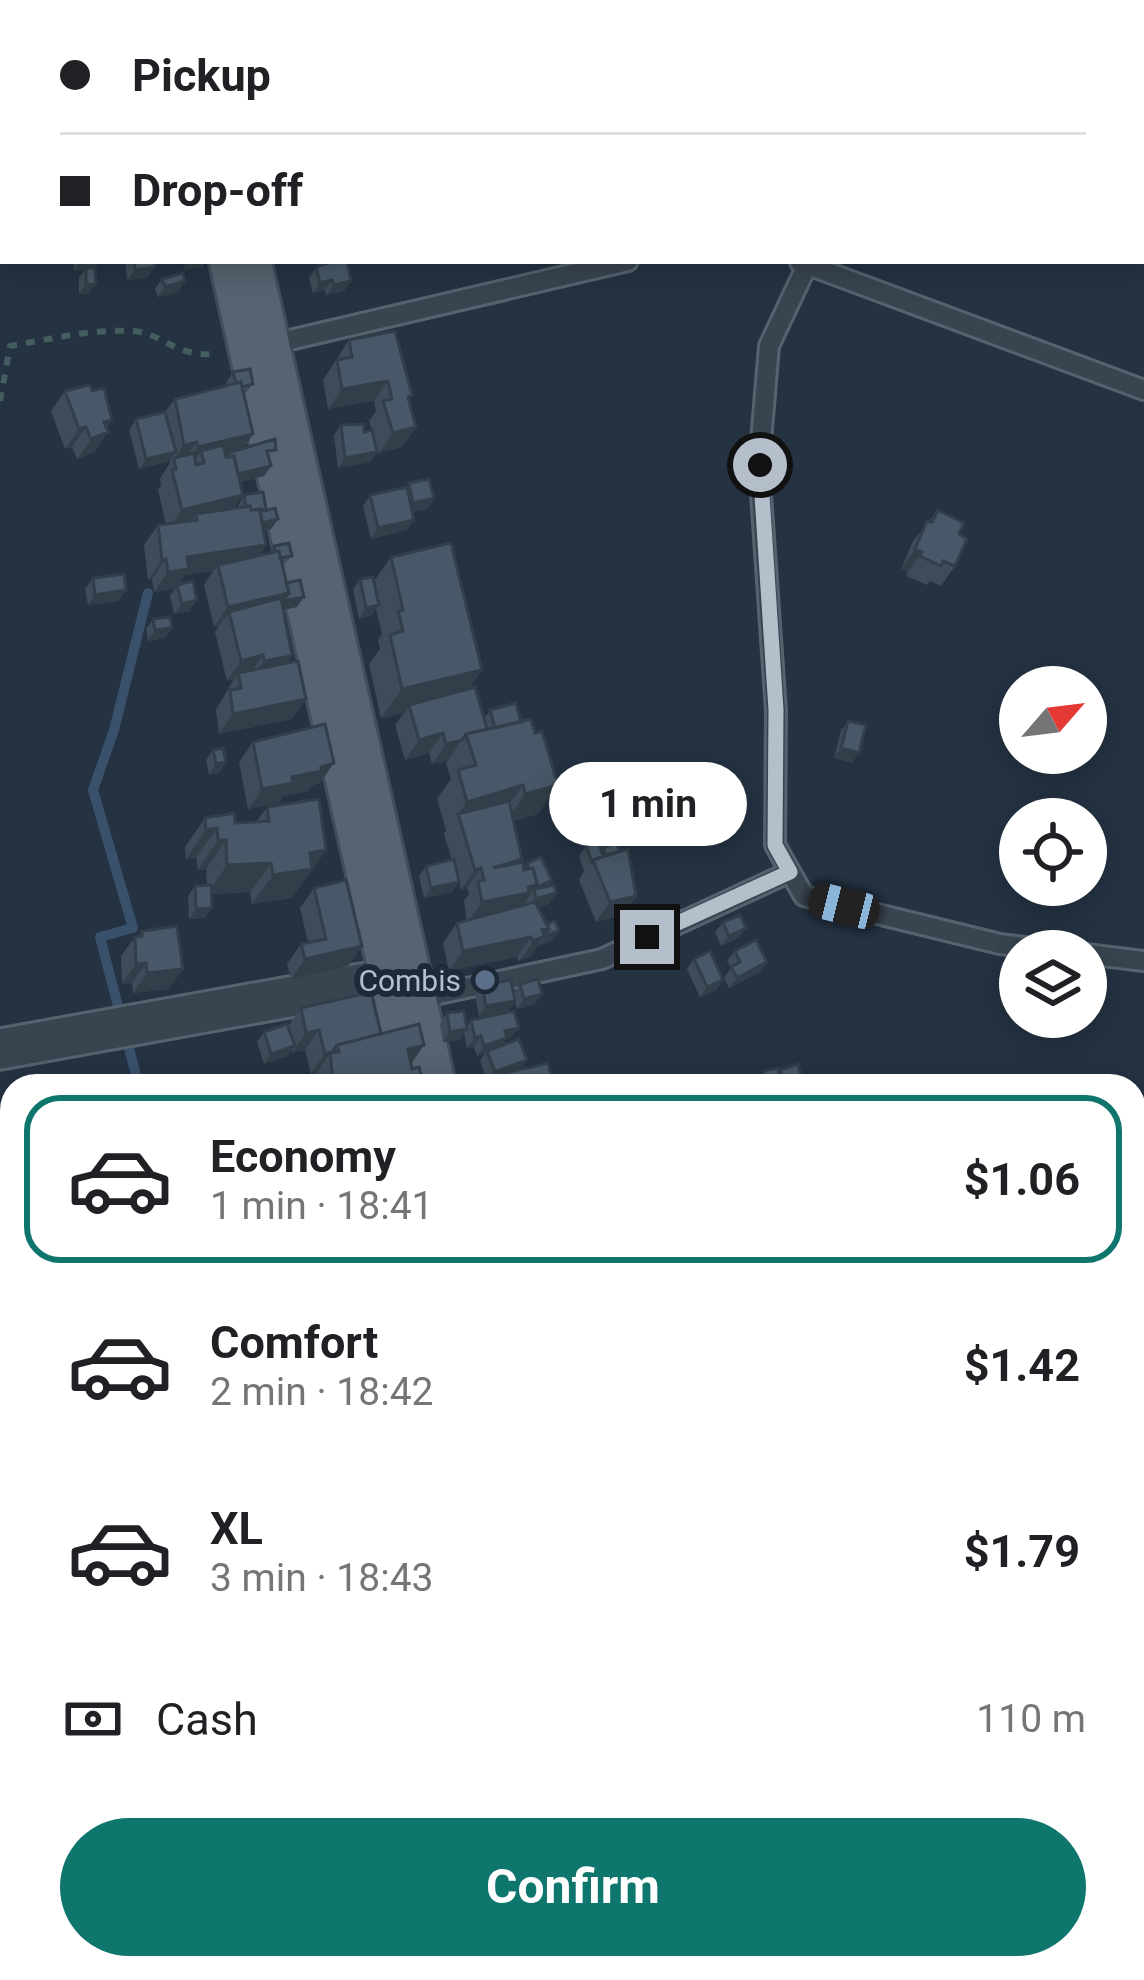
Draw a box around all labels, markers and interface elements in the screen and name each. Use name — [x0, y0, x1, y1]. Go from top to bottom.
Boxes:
text: Pickup — [132, 49, 271, 102]
text: Drop-off — [132, 164, 303, 217]
route start — [733, 438, 787, 492]
north arrow — [999, 666, 1107, 774]
map controls — [999, 666, 1107, 1038]
callout: 1 min — [548, 763, 746, 847]
text: 1 min — [599, 781, 697, 827]
button: locate — [999, 798, 1107, 906]
car — [805, 880, 883, 932]
route end — [620, 910, 674, 964]
button: layers — [999, 930, 1107, 1038]
place label: Combis — [358, 963, 461, 998]
marker: Combis — [472, 967, 498, 993]
icon: car — [66, 1125, 174, 1233]
text: Economy — [210, 1130, 396, 1183]
text: $1.06 — [964, 1153, 1080, 1206]
text: 1 min · 18:41 — [210, 1183, 433, 1229]
icon: car — [66, 1311, 174, 1419]
text: Comfort — [210, 1316, 378, 1369]
text: $1.42 — [964, 1339, 1080, 1392]
text: 2 min · 18:42 — [210, 1369, 433, 1415]
icon: car — [66, 1497, 174, 1605]
text: XL — [210, 1502, 263, 1555]
text: $1.79 — [964, 1525, 1080, 1578]
text: 3 min · 18:43 — [210, 1555, 433, 1601]
icon: cash — [60, 1686, 126, 1752]
text: Cash — [156, 1693, 258, 1746]
text: 110 m — [976, 1696, 1086, 1742]
button: Confirm — [60, 1818, 1086, 1956]

